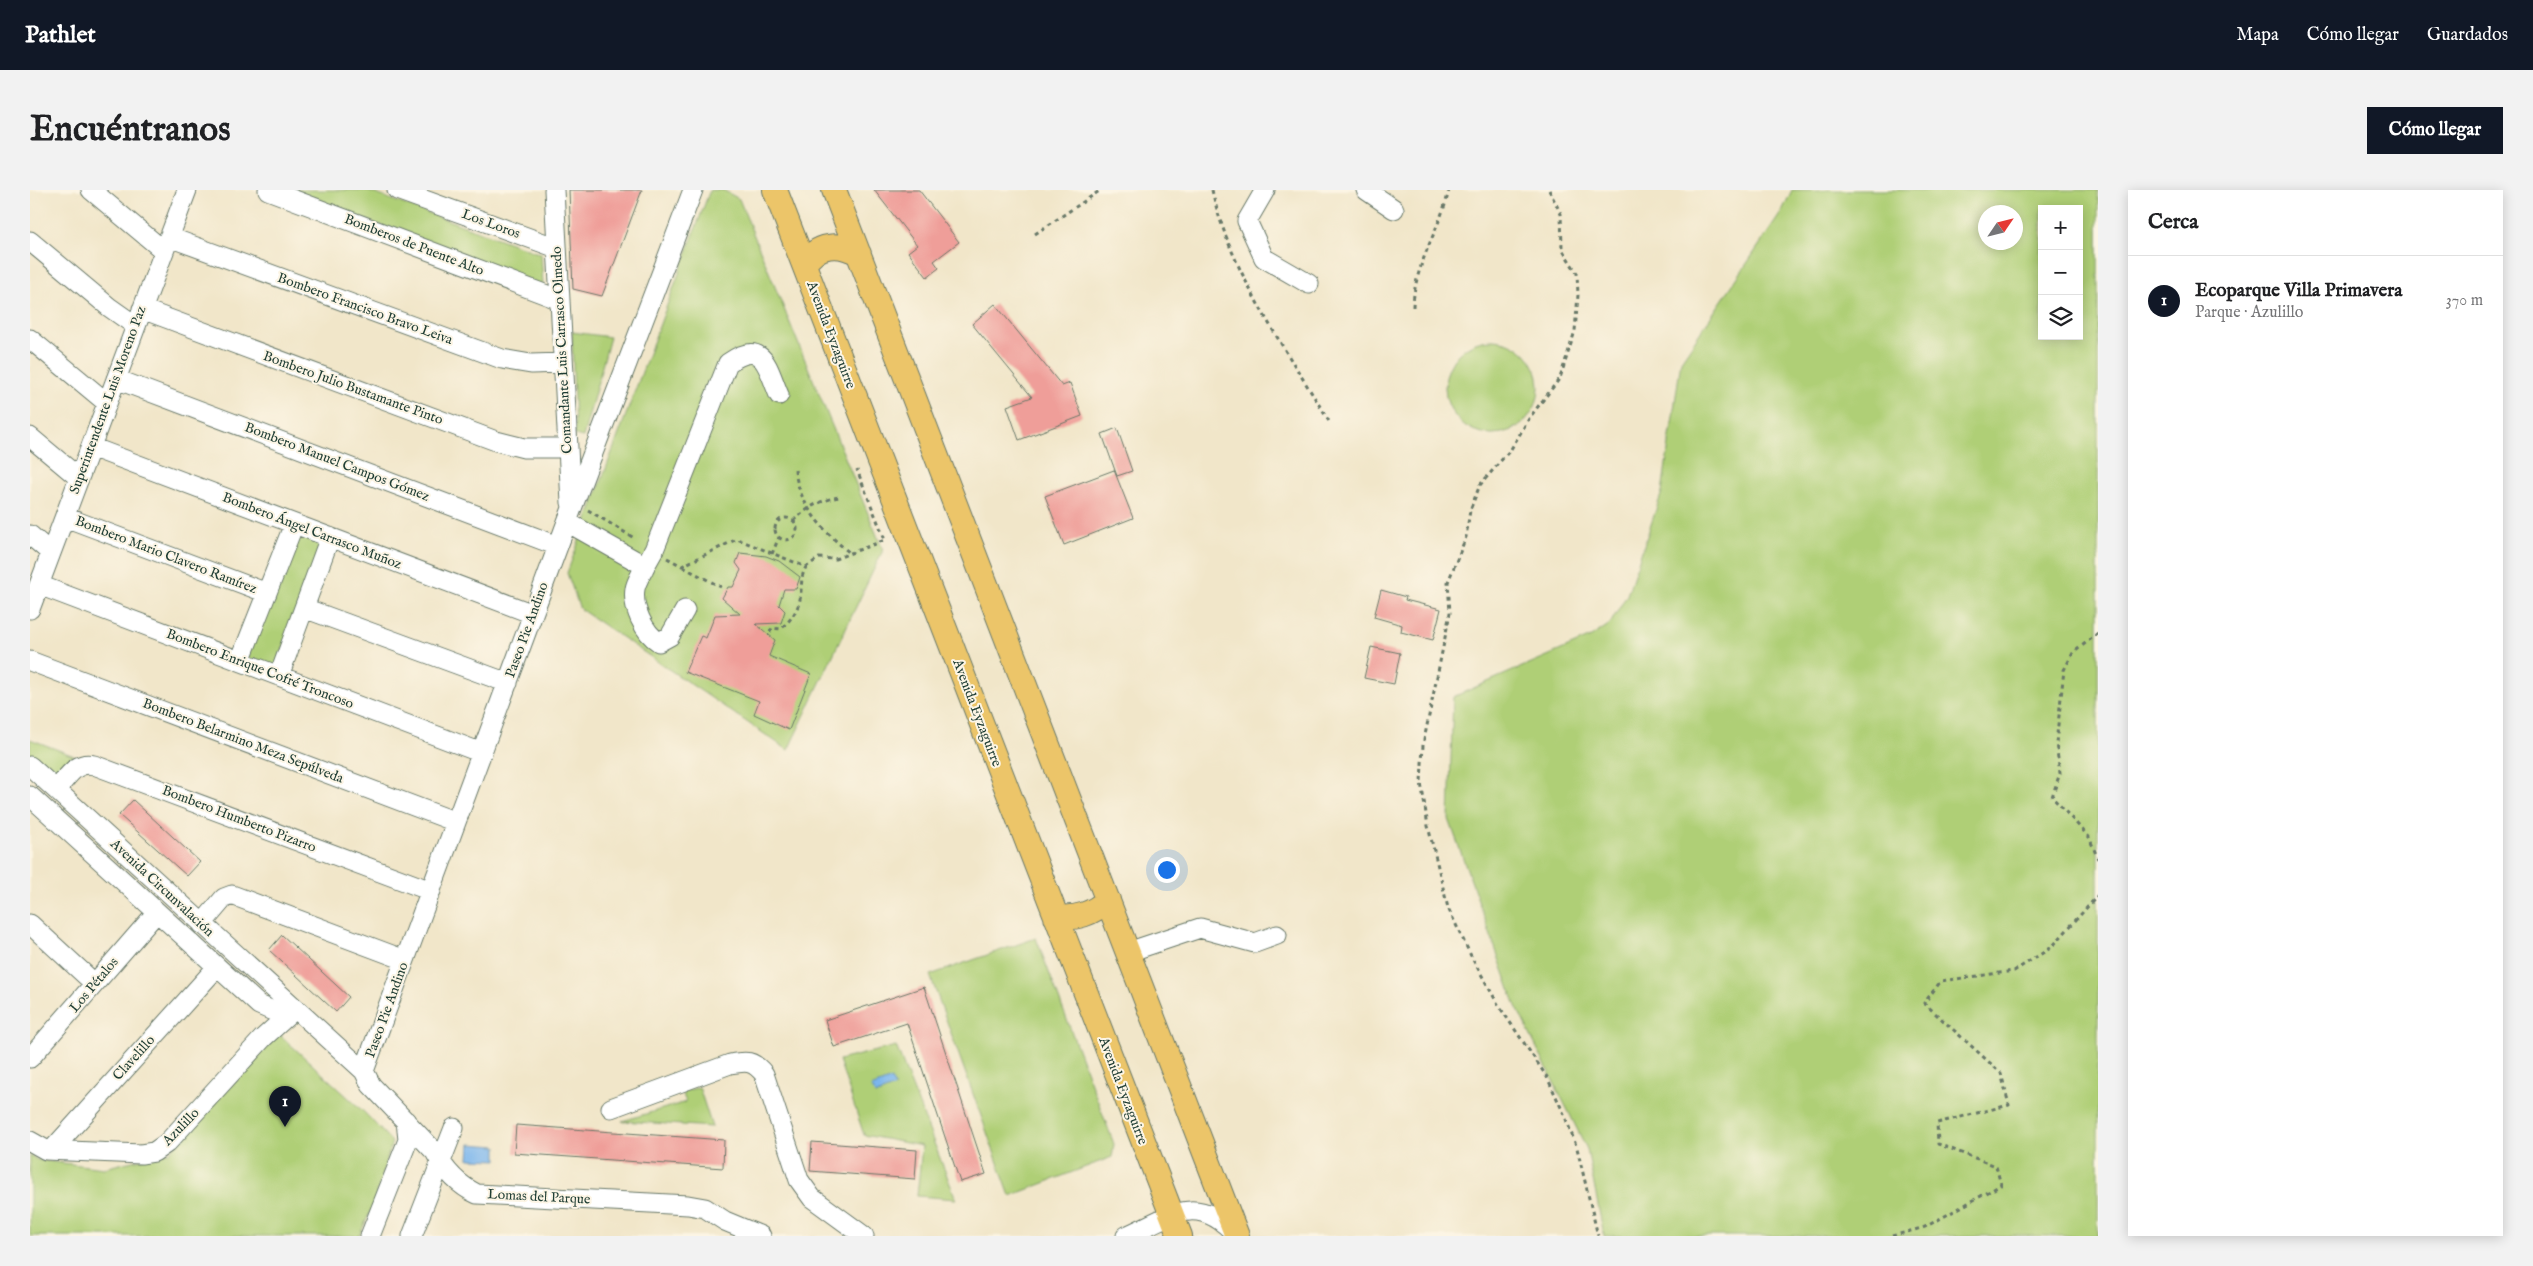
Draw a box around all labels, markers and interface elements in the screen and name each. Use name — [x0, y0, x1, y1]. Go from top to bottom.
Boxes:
text: Pathlet — [25, 20, 96, 51]
text: Mapa — [2236, 24, 2279, 47]
text: Cómo llegar — [2307, 24, 2399, 47]
text: Guardados — [2427, 24, 2508, 47]
button: Cómo llegar — [2367, 107, 2503, 154]
text: Encuéntranos — [30, 108, 230, 153]
street label: Los Loros — [459, 205, 523, 243]
north arrow — [1978, 205, 2023, 250]
map controls — [2038, 205, 2083, 340]
button: + — [2038, 205, 2083, 250]
text: Cerca — [2148, 209, 2198, 236]
street label: Bomberos de Puente Alto — [342, 210, 487, 280]
street label: Comandante Luis Carrasco Olmedo — [548, 245, 576, 454]
button: − — [2038, 250, 2083, 295]
street label: Bombero Francisco Bravo Leiva — [275, 269, 456, 349]
street label: Avenida Eyzaguirre — [802, 278, 860, 392]
text: Ecoparque Villa Primavera — [2195, 279, 2402, 303]
text: 1 — [2161, 291, 2167, 311]
text: 370 m — [2446, 291, 2483, 311]
button: layers — [2038, 295, 2083, 340]
street label: Superintendente Luis Moreno Paz — [66, 303, 151, 496]
text: Parque · Azulillo — [2195, 303, 2303, 323]
street label: Bombero Julio Bustamante Pinto — [260, 347, 446, 429]
street label: Bombero Manuel Campos Gómez — [242, 418, 433, 506]
street label: Bombero Ángel Carrasco Muñoz — [220, 487, 405, 574]
street label: Bombero Mario Clavero Ramírez — [73, 512, 260, 598]
street label: Paseo Pie Andino — [501, 579, 553, 680]
street label: Bombero Enrique Cofré Troncoso — [164, 625, 357, 713]
street label: Avenida Eyzaguirre — [948, 656, 1006, 770]
street label: Bombero Belarmino Meza Sepúlveda — [140, 694, 347, 788]
street label: Bombero Humberto Pizarro — [159, 781, 319, 857]
street label: Avenida Circunvalación — [106, 834, 218, 941]
your location — [1154, 857, 1180, 883]
street label: Los Pétalos — [66, 953, 122, 1016]
street label: Paseo Pie Andino — [361, 959, 413, 1060]
street label: Clavelillo — [109, 1031, 159, 1084]
street label: Avenida Eyzaguirre — [1094, 1034, 1152, 1148]
pin: 1 — [269, 1086, 301, 1127]
street label: Azulillo — [158, 1104, 204, 1150]
street label: Lomas del Parque — [487, 1185, 592, 1209]

